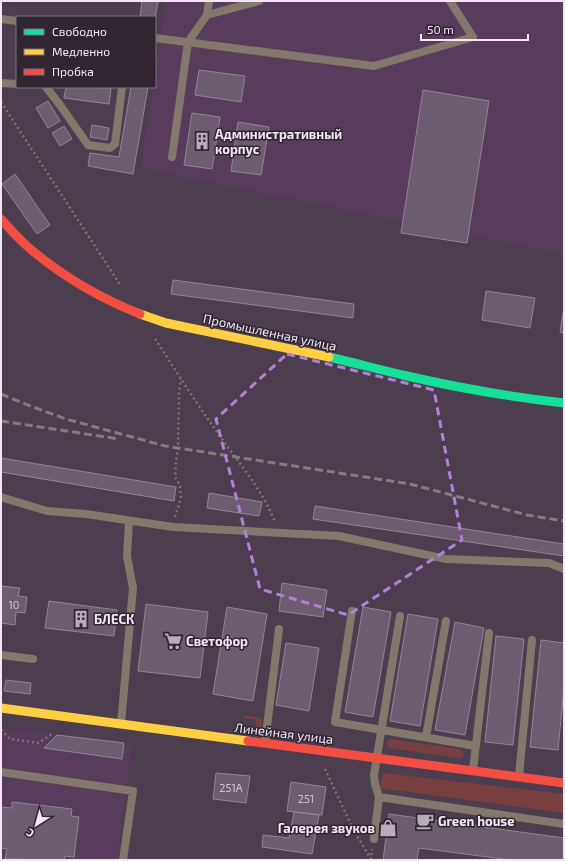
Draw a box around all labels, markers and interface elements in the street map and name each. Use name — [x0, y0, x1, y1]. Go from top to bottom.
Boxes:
legend — [16, 16, 156, 88]
scale bar — [421, 16, 528, 42]
text: 50 m — [427, 22, 454, 36]
text: Свободно — [52, 24, 107, 38]
text: Медленно — [52, 44, 110, 58]
text: Пробка — [52, 64, 94, 78]
place label: Административный корпус — [215, 126, 342, 157]
building icon: Административный корпус — [192, 131, 212, 151]
street label: Промышленная улица — [202, 310, 338, 354]
house number: 10 — [8, 598, 20, 611]
building icon: БЛЕСК — [71, 609, 91, 629]
place label: БЛЕСК — [94, 611, 135, 627]
supermarket icon: Светофор — [163, 631, 183, 651]
place label: Светофор — [186, 633, 248, 649]
street label: Линейная улица — [234, 719, 334, 747]
house number: 251А — [219, 781, 243, 794]
house number: 251 — [298, 792, 314, 805]
north arrow — [16, 805, 56, 845]
cafe icon: Green house — [415, 811, 435, 831]
place label: Green house — [438, 813, 515, 829]
shop icon: Галерея звуков — [378, 818, 398, 838]
place label: Галерея звуков — [278, 820, 375, 836]
text: С — [23, 826, 36, 841]

